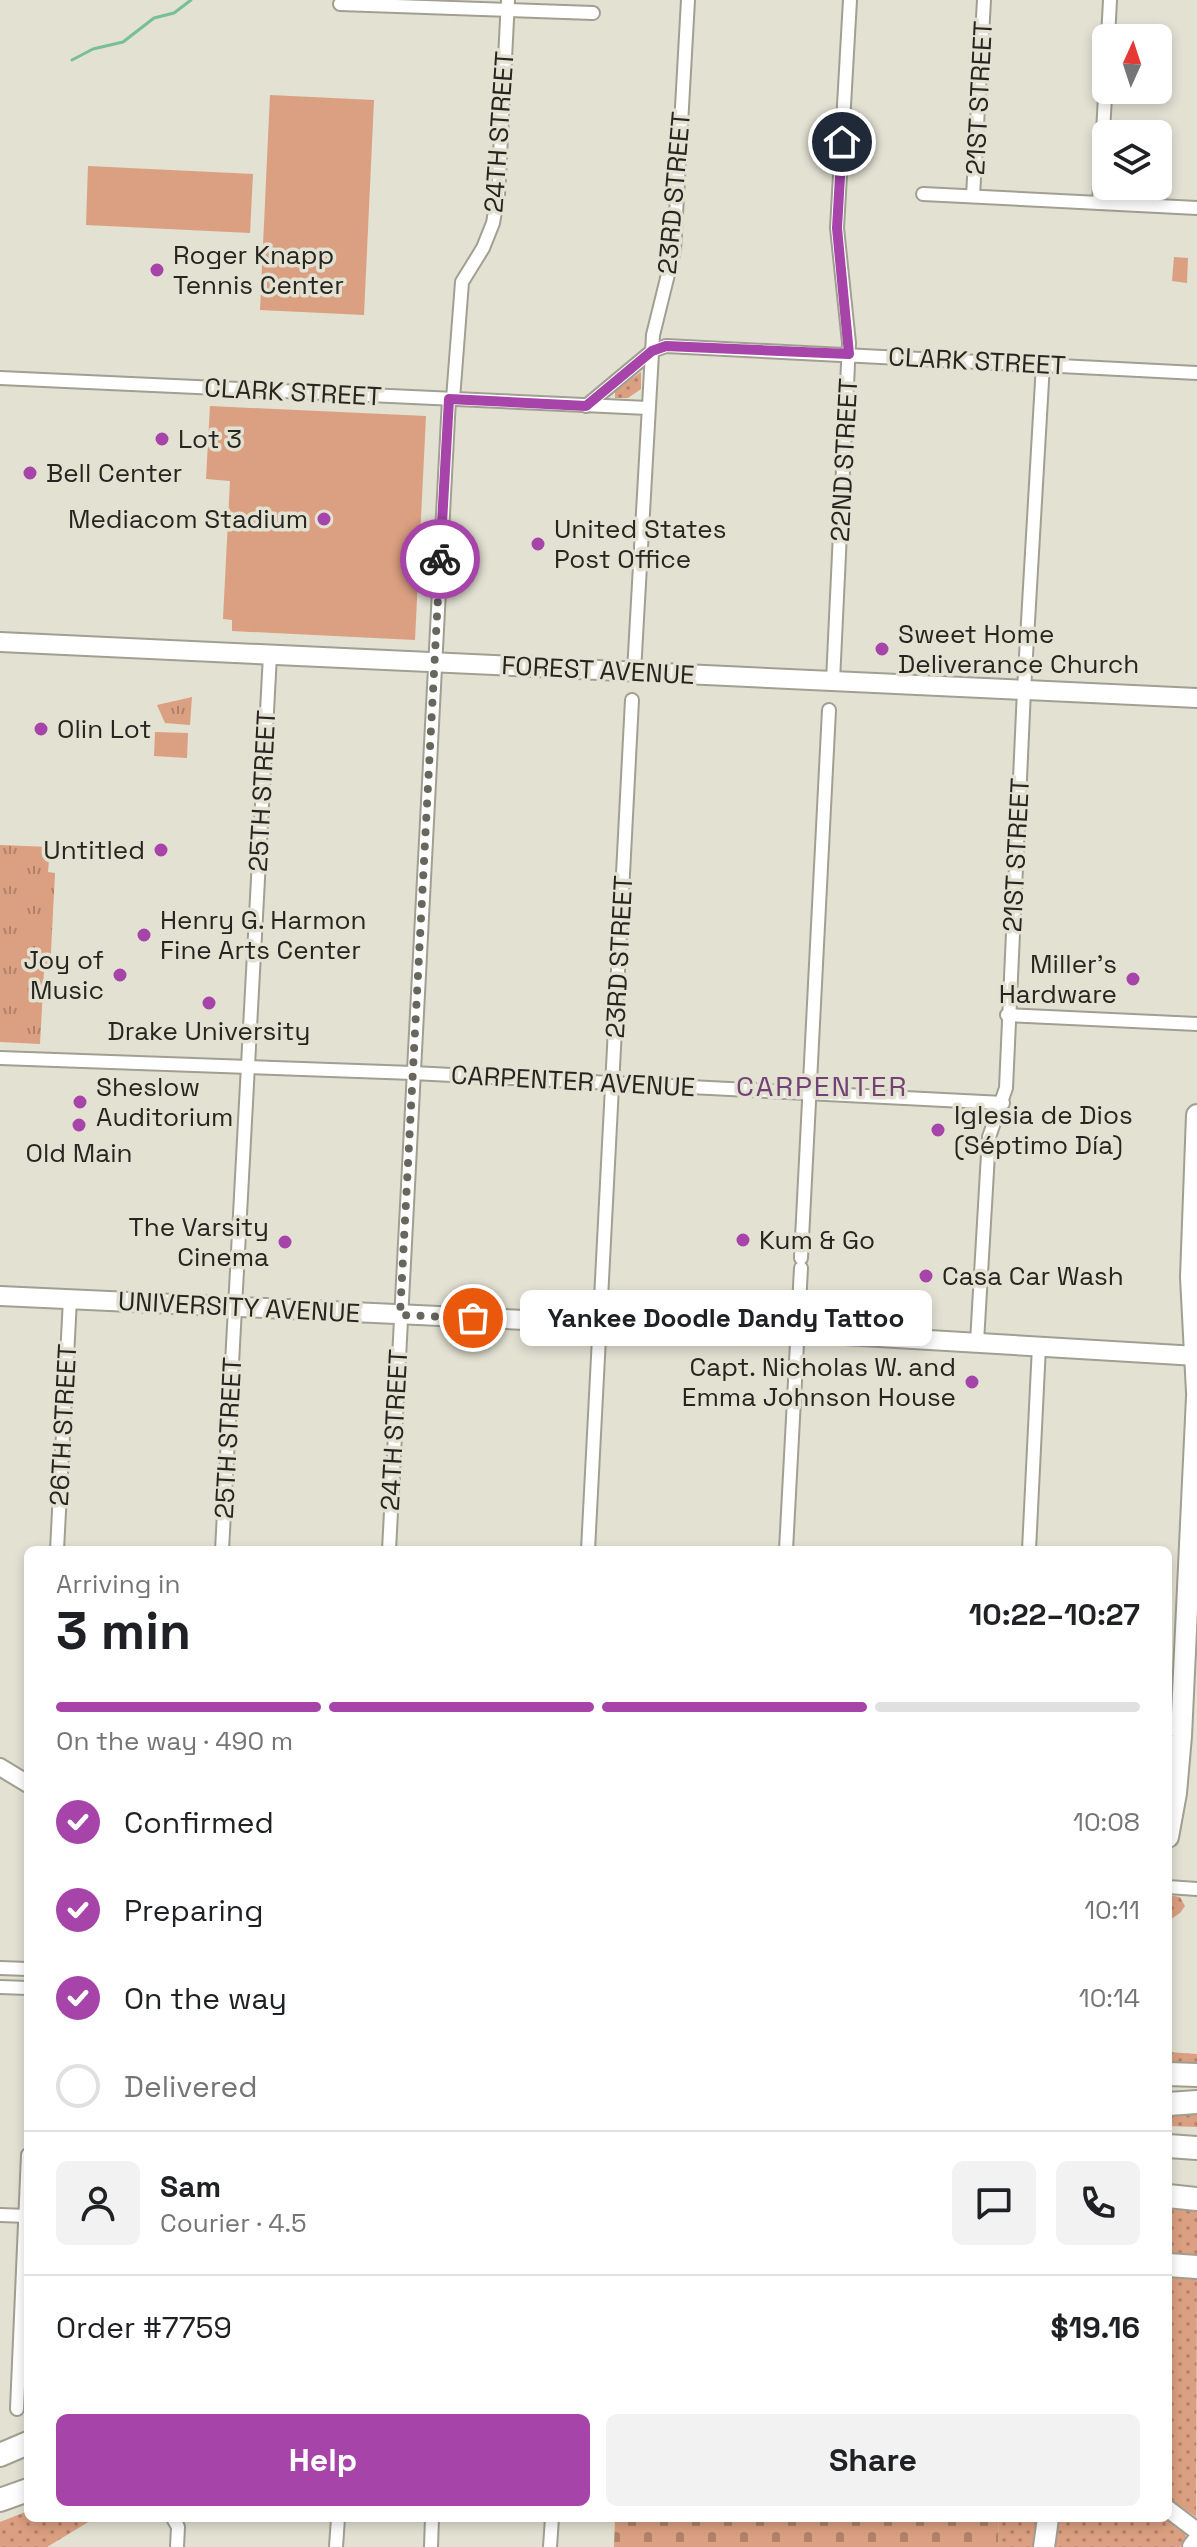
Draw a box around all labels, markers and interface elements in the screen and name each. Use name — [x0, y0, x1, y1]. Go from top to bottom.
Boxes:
street label: 21ST STREET — [958, 20, 1000, 176]
north arrow — [1092, 24, 1172, 104]
map controls — [1092, 24, 1172, 200]
street label: 24TH STREET — [476, 50, 522, 214]
pin — [808, 108, 876, 176]
street label: 23RD STREET — [650, 110, 698, 276]
icon: home — [820, 120, 864, 164]
button: layers — [1092, 120, 1172, 200]
place label: Roger Knapp Tennis Center — [173, 238, 344, 302]
marker: Roger Knapp Tennis Center — [148, 261, 166, 279]
street label: CLARK STREET — [887, 339, 1067, 383]
street label: CLARK STREET — [203, 370, 383, 414]
street label: 22ND STREET — [823, 377, 865, 543]
place label: Lot 3 — [178, 422, 242, 456]
marker: Lot 3 — [153, 430, 171, 448]
place label: Bell Center — [46, 456, 182, 490]
marker: Bell Center — [21, 464, 39, 482]
place label: Mediacom Stadium — [68, 502, 308, 536]
marker: Mediacom Stadium — [315, 510, 333, 528]
place label: United States Post Office — [554, 512, 726, 576]
courier — [400, 519, 480, 599]
marker: United States Post Office — [529, 535, 547, 553]
icon: bike — [418, 537, 462, 581]
place label: Sweet Home Deliverance Church — [898, 617, 1139, 681]
marker: Sweet Home Deliverance Church — [873, 640, 891, 658]
street label: FOREST AVENUE — [501, 648, 695, 692]
street label: 25TH STREET — [241, 709, 283, 873]
place label: Olin Lot — [57, 712, 151, 746]
marker: Olin Lot — [32, 720, 50, 738]
street label: 21ST STREET — [995, 777, 1037, 933]
place label: Untitled — [43, 833, 145, 867]
marker: Untitled — [152, 841, 170, 859]
street label: 23RD STREET — [598, 875, 640, 1039]
place label: Henry G. Harmon Fine Arts Center — [160, 903, 367, 967]
marker: Henry G. Harmon Fine Arts Center — [135, 926, 153, 944]
place label: Joy of Music — [24, 943, 104, 1007]
place label: Miller's Hardware — [999, 947, 1117, 1011]
marker: Joy of Music — [111, 966, 129, 984]
marker: Miller's Hardware — [1124, 970, 1142, 988]
marker: Drake University — [200, 994, 218, 1012]
place label: Drake University — [108, 1014, 310, 1048]
street label: CARPENTER AVENUE — [450, 1058, 696, 1104]
district label: CARPENTER — [736, 1068, 908, 1104]
place label: Sheslow Auditorium — [96, 1070, 233, 1134]
marker: Sheslow Auditorium — [71, 1093, 89, 1111]
place label: Iglesia de Dios (Séptimo Día) — [954, 1098, 1133, 1162]
marker: Old Main — [70, 1116, 88, 1134]
marker: Iglesia de Dios (Séptimo Día) — [929, 1121, 947, 1139]
place label: Old Main — [26, 1136, 132, 1170]
place label: The Varsity Cinema — [128, 1210, 269, 1274]
place label: Kum & Go — [759, 1223, 875, 1257]
marker: Kum & Go — [734, 1231, 752, 1249]
marker: The Varsity Cinema — [276, 1233, 294, 1251]
place label: Casa Car Wash — [942, 1259, 1124, 1293]
marker: Casa Car Wash — [917, 1267, 935, 1285]
street label: UNIVERSITY AVENUE — [117, 1284, 361, 1330]
pin — [439, 1284, 507, 1352]
callout: Yankee Doodle Dandy Tattoo — [521, 1290, 933, 1346]
icon: bag — [451, 1296, 495, 1340]
text: Yankee Doodle Dandy Tattoo — [548, 1301, 904, 1335]
street label: 26TH STREET — [42, 1343, 84, 1507]
street label: 24TH STREET — [373, 1348, 415, 1512]
place label: Capt. Nicholas W. and Emma Johnson House — [682, 1350, 956, 1414]
street label: 25TH STREET — [207, 1356, 249, 1520]
marker: Capt. Nicholas W. and Emma Johnson House — [963, 1373, 981, 1391]
text: Arriving in — [56, 1567, 180, 1601]
text: 10:22–10:27 — [969, 1595, 1140, 1634]
text: 3 min — [56, 1598, 191, 1664]
text: On the way · 490 m — [56, 1724, 293, 1758]
icon: check — [56, 1800, 100, 1844]
text: Confirmed — [124, 1803, 274, 1842]
text: 10:08 — [1073, 1805, 1140, 1839]
icon: check — [56, 1888, 100, 1932]
text: Preparing — [124, 1891, 263, 1930]
text: 10:11 — [1084, 1893, 1140, 1927]
icon: check — [56, 1976, 100, 2020]
text: On the way — [124, 1979, 287, 2018]
text: 10:14 — [1079, 1981, 1140, 2015]
text: Delivered — [124, 2067, 258, 2106]
button: person — [56, 2161, 140, 2245]
button: chat — [952, 2161, 1036, 2245]
button: phone — [1056, 2161, 1140, 2245]
text: Sam — [160, 2167, 221, 2206]
text: Courier · 4.5 — [160, 2206, 307, 2240]
text: Order #7759 — [56, 2308, 232, 2347]
text: $19.16 — [1051, 2308, 1140, 2347]
button: Help — [56, 2414, 590, 2506]
button: Share — [606, 2414, 1140, 2506]

